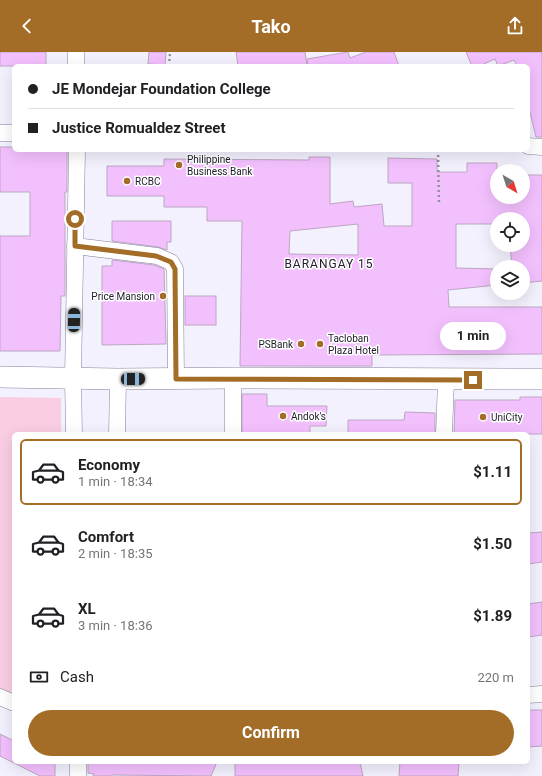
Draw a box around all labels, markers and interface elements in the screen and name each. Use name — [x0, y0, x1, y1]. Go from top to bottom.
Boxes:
icon: back — [16, 15, 38, 37]
icon: share — [504, 15, 526, 37]
text: Tako — [251, 16, 291, 37]
text: JE Mondejar Foundation College — [52, 80, 271, 98]
text: Justice Romualdez Street — [52, 119, 226, 137]
place label: Philippine Business Bank — [187, 154, 253, 177]
marker: Philippine Business Bank — [174, 160, 184, 170]
north arrow — [490, 164, 530, 204]
map controls — [490, 164, 530, 300]
marker: RCBC — [122, 176, 132, 186]
place label: RCBC — [135, 176, 161, 187]
route start — [66, 210, 84, 228]
button: locate — [490, 212, 530, 252]
district label: BARANGAY 15 — [284, 257, 374, 271]
button: layers — [490, 260, 530, 300]
place label: Price Mansion — [91, 291, 155, 302]
marker: Price Mansion — [158, 291, 168, 301]
car — [68, 308, 80, 332]
callout: 1 min — [440, 322, 506, 350]
text: 1 min — [457, 328, 489, 343]
place label: Tacloban Plaza Hotel — [328, 333, 379, 356]
place label: PSBank — [258, 339, 294, 350]
marker: PSBank — [296, 339, 306, 349]
marker: Tacloban Plaza Hotel — [315, 339, 325, 349]
route end — [464, 371, 482, 389]
car — [121, 373, 145, 385]
marker: Andok's — [278, 411, 288, 421]
place label: Andok's — [291, 411, 326, 422]
marker: UniCity — [478, 412, 488, 422]
place label: UniCity — [491, 412, 523, 423]
icon: car — [30, 454, 66, 490]
text: Economy — [78, 456, 140, 474]
text: $1.11 — [473, 463, 512, 481]
text: 1 min · 18:34 — [78, 474, 153, 489]
icon: car — [30, 526, 66, 562]
text: Comfort — [78, 528, 134, 546]
text: $1.50 — [473, 535, 512, 553]
text: 2 min · 18:35 — [78, 546, 153, 561]
icon: car — [30, 598, 66, 634]
text: XL — [78, 600, 96, 618]
text: $1.89 — [473, 607, 512, 625]
text: 3 min · 18:36 — [78, 618, 153, 633]
icon: cash — [28, 666, 50, 688]
text: Cash — [60, 668, 94, 686]
text: 220 m — [477, 670, 514, 685]
button: Confirm — [28, 710, 514, 756]

